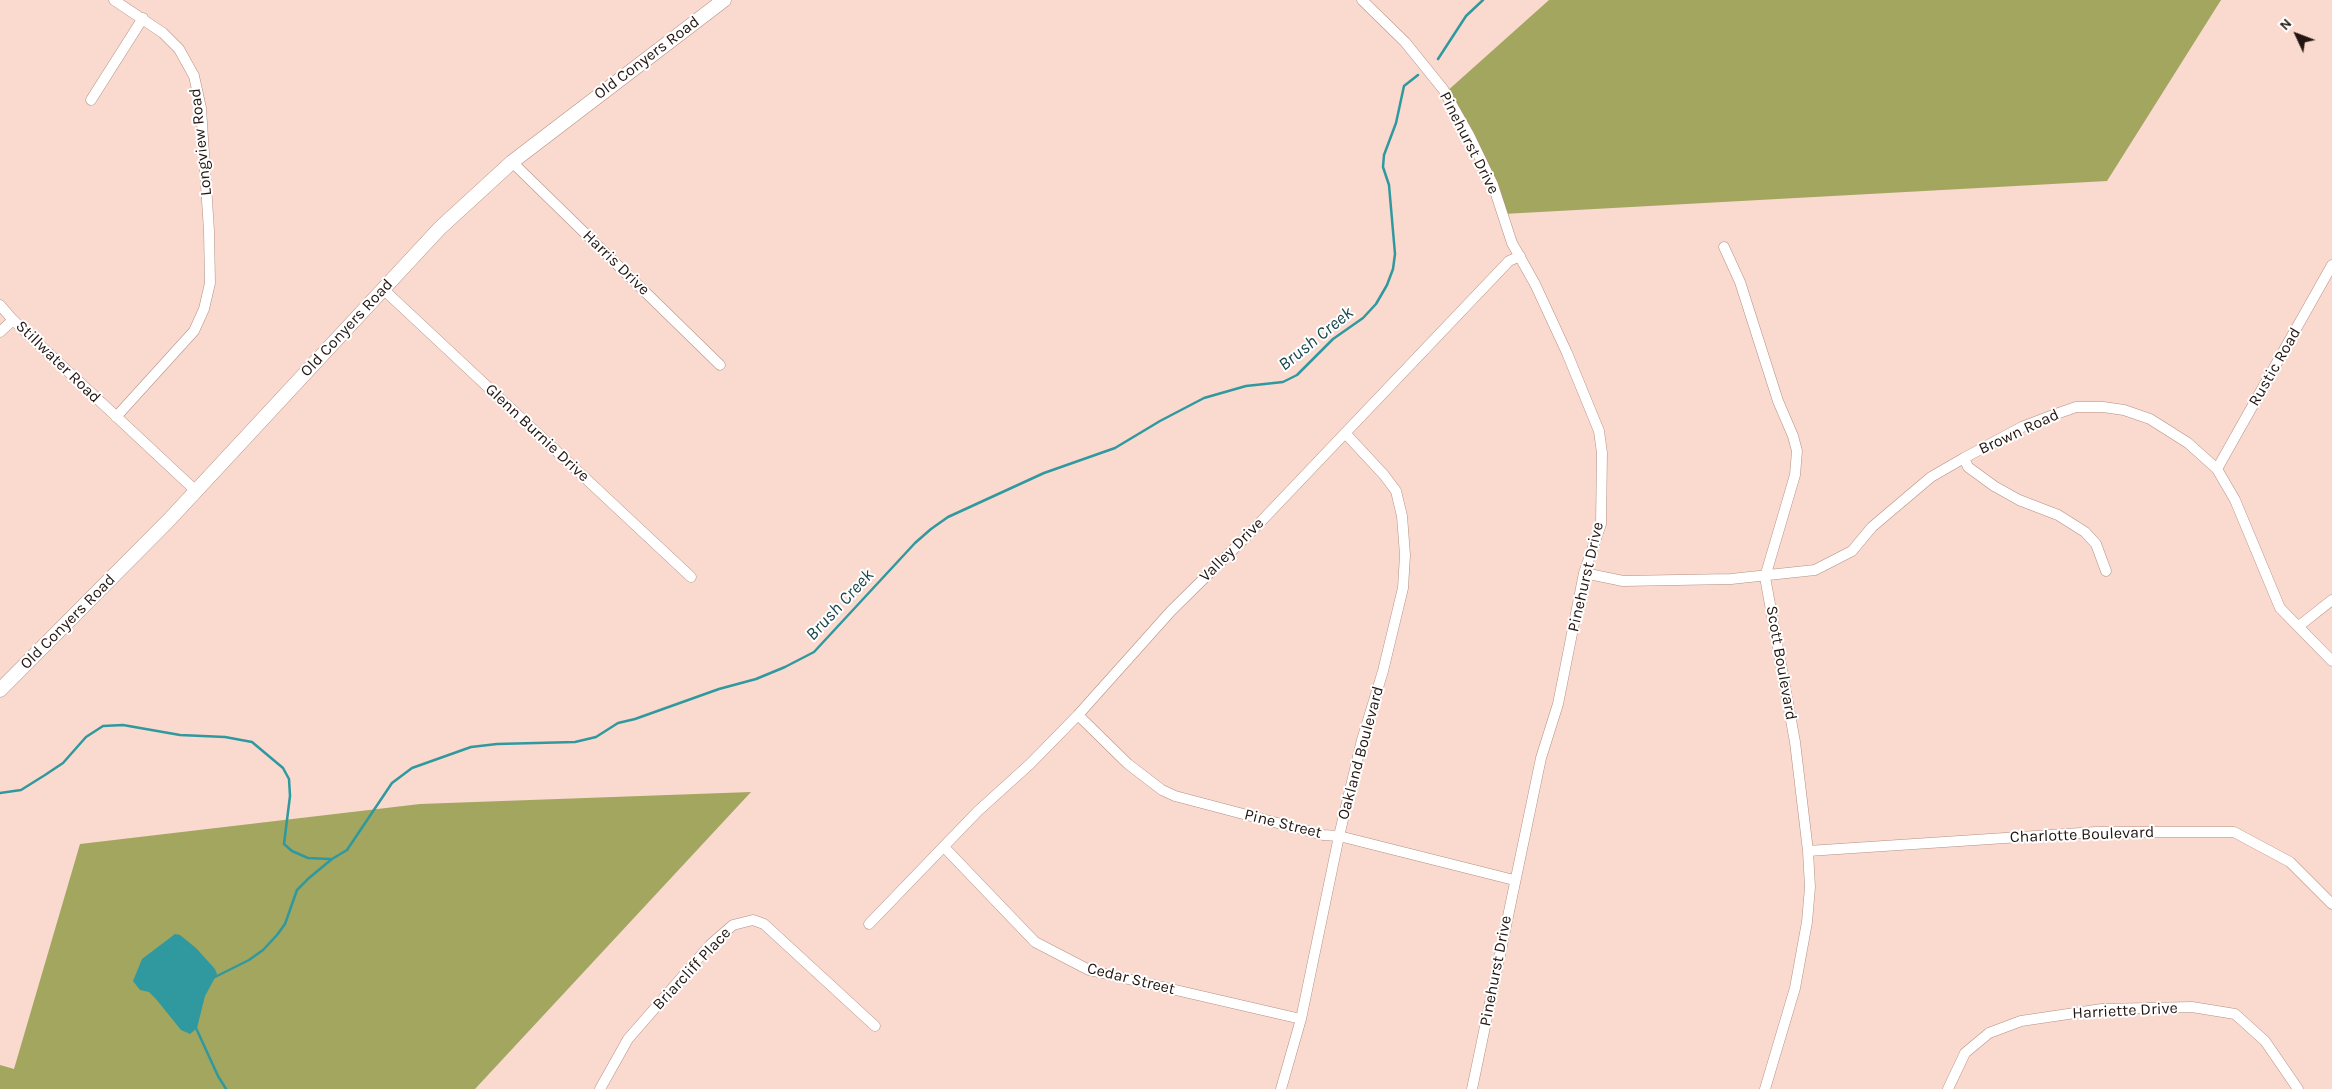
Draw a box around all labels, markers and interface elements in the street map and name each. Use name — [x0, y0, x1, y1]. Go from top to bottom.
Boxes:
north arrow — [2272, 10, 2322, 60]
street label: Old Conyers Road — [591, 12, 703, 104]
text: N — [2276, 15, 2295, 34]
street label: Longview Road — [186, 87, 216, 197]
street label: Pinehurst Drive — [1435, 89, 1503, 197]
street label: Harris Drive — [579, 226, 653, 300]
street label: Old Conyers Road — [297, 275, 397, 381]
water label: Brush Creek — [1274, 302, 1358, 376]
street label: Stillwater Road — [12, 317, 104, 407]
street label: Rustic Road — [2245, 324, 2305, 410]
street label: Glenn Burnie Drive — [481, 380, 593, 486]
street label: Brown Road — [1976, 405, 2062, 459]
street label: Valley Drive — [1196, 514, 1268, 586]
street label: Pinehurst Drive — [1564, 520, 1608, 634]
water label: Brush Creek — [801, 565, 879, 645]
street label: Old Conyers Road — [16, 570, 120, 674]
street label: Scott Boulevard — [1762, 604, 1800, 722]
street label: Oakland Boulevard — [1334, 684, 1388, 822]
street label: Pine Street — [1242, 805, 1324, 843]
street label: Charlotte Boulevard — [2009, 823, 2155, 847]
street label: Pinehurst Drive — [1476, 914, 1516, 1028]
street label: Briarcliff Place — [649, 924, 735, 1014]
street label: Cedar Street — [1085, 959, 1177, 999]
street label: Harriette Drive — [2072, 999, 2178, 1023]

